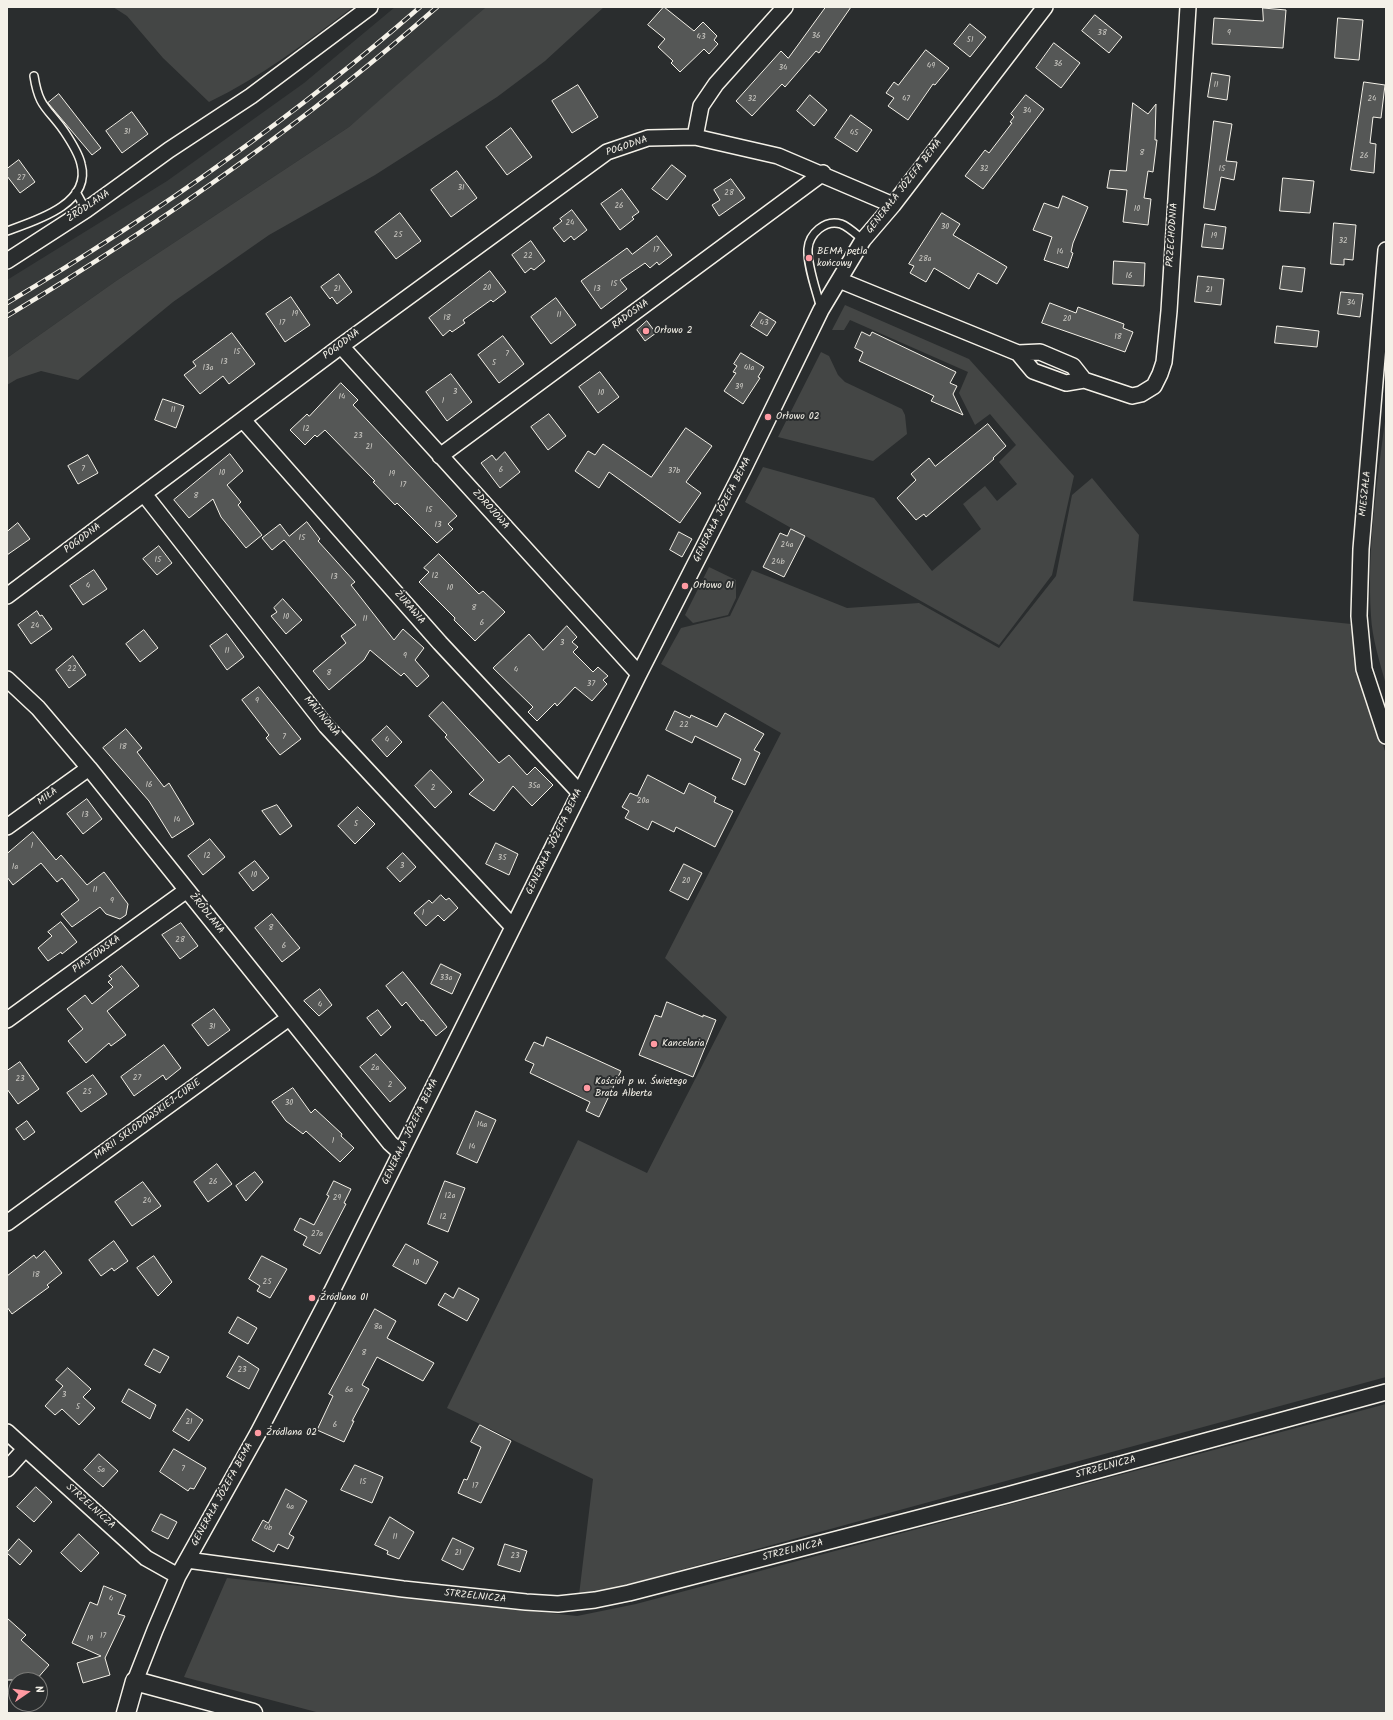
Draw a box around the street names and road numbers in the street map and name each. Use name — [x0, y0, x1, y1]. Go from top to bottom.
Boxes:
street label: POGODNA — [605, 134, 649, 160]
street label: GENERAŁA JÓZEFA BEMA — [865, 138, 945, 236]
street label: ŹRÓDLANA — [65, 188, 113, 226]
street label: PRZECHODNIA — [1165, 202, 1181, 268]
street label: RADOSNA — [610, 298, 652, 332]
street label: POGODNA — [321, 327, 363, 363]
street label: GENERAŁA JÓZEFA BEMA — [691, 456, 755, 564]
street label: MIESZAŁA — [1358, 471, 1374, 517]
street label: ZDROJOWA — [469, 488, 511, 532]
street label: POGODNA — [62, 521, 104, 557]
street label: ŻURAWIA — [391, 589, 427, 627]
street label: MALINOWA — [301, 694, 341, 740]
street label: MIŁA — [35, 786, 61, 808]
street label: GENERAŁA JÓZEFA BEMA — [524, 787, 586, 897]
street label: ŹRÓDLANA — [186, 891, 226, 937]
street label: PIASTOWSKA — [71, 934, 123, 976]
street label: MARII SKŁODOWSKIEJ-CURIE — [92, 1077, 204, 1163]
street label: GENERAŁA JÓZEFA BEMA — [380, 1077, 442, 1187]
street label: GENERAŁA JÓZEFA BEMA — [190, 1441, 256, 1549]
street label: STRZELNICZA — [1074, 1454, 1138, 1482]
street label: STRZELNICZA — [63, 1482, 117, 1532]
street label: STRZELNICZA — [761, 1538, 825, 1564]
street label: STRZELNICZA — [443, 1588, 507, 1606]

